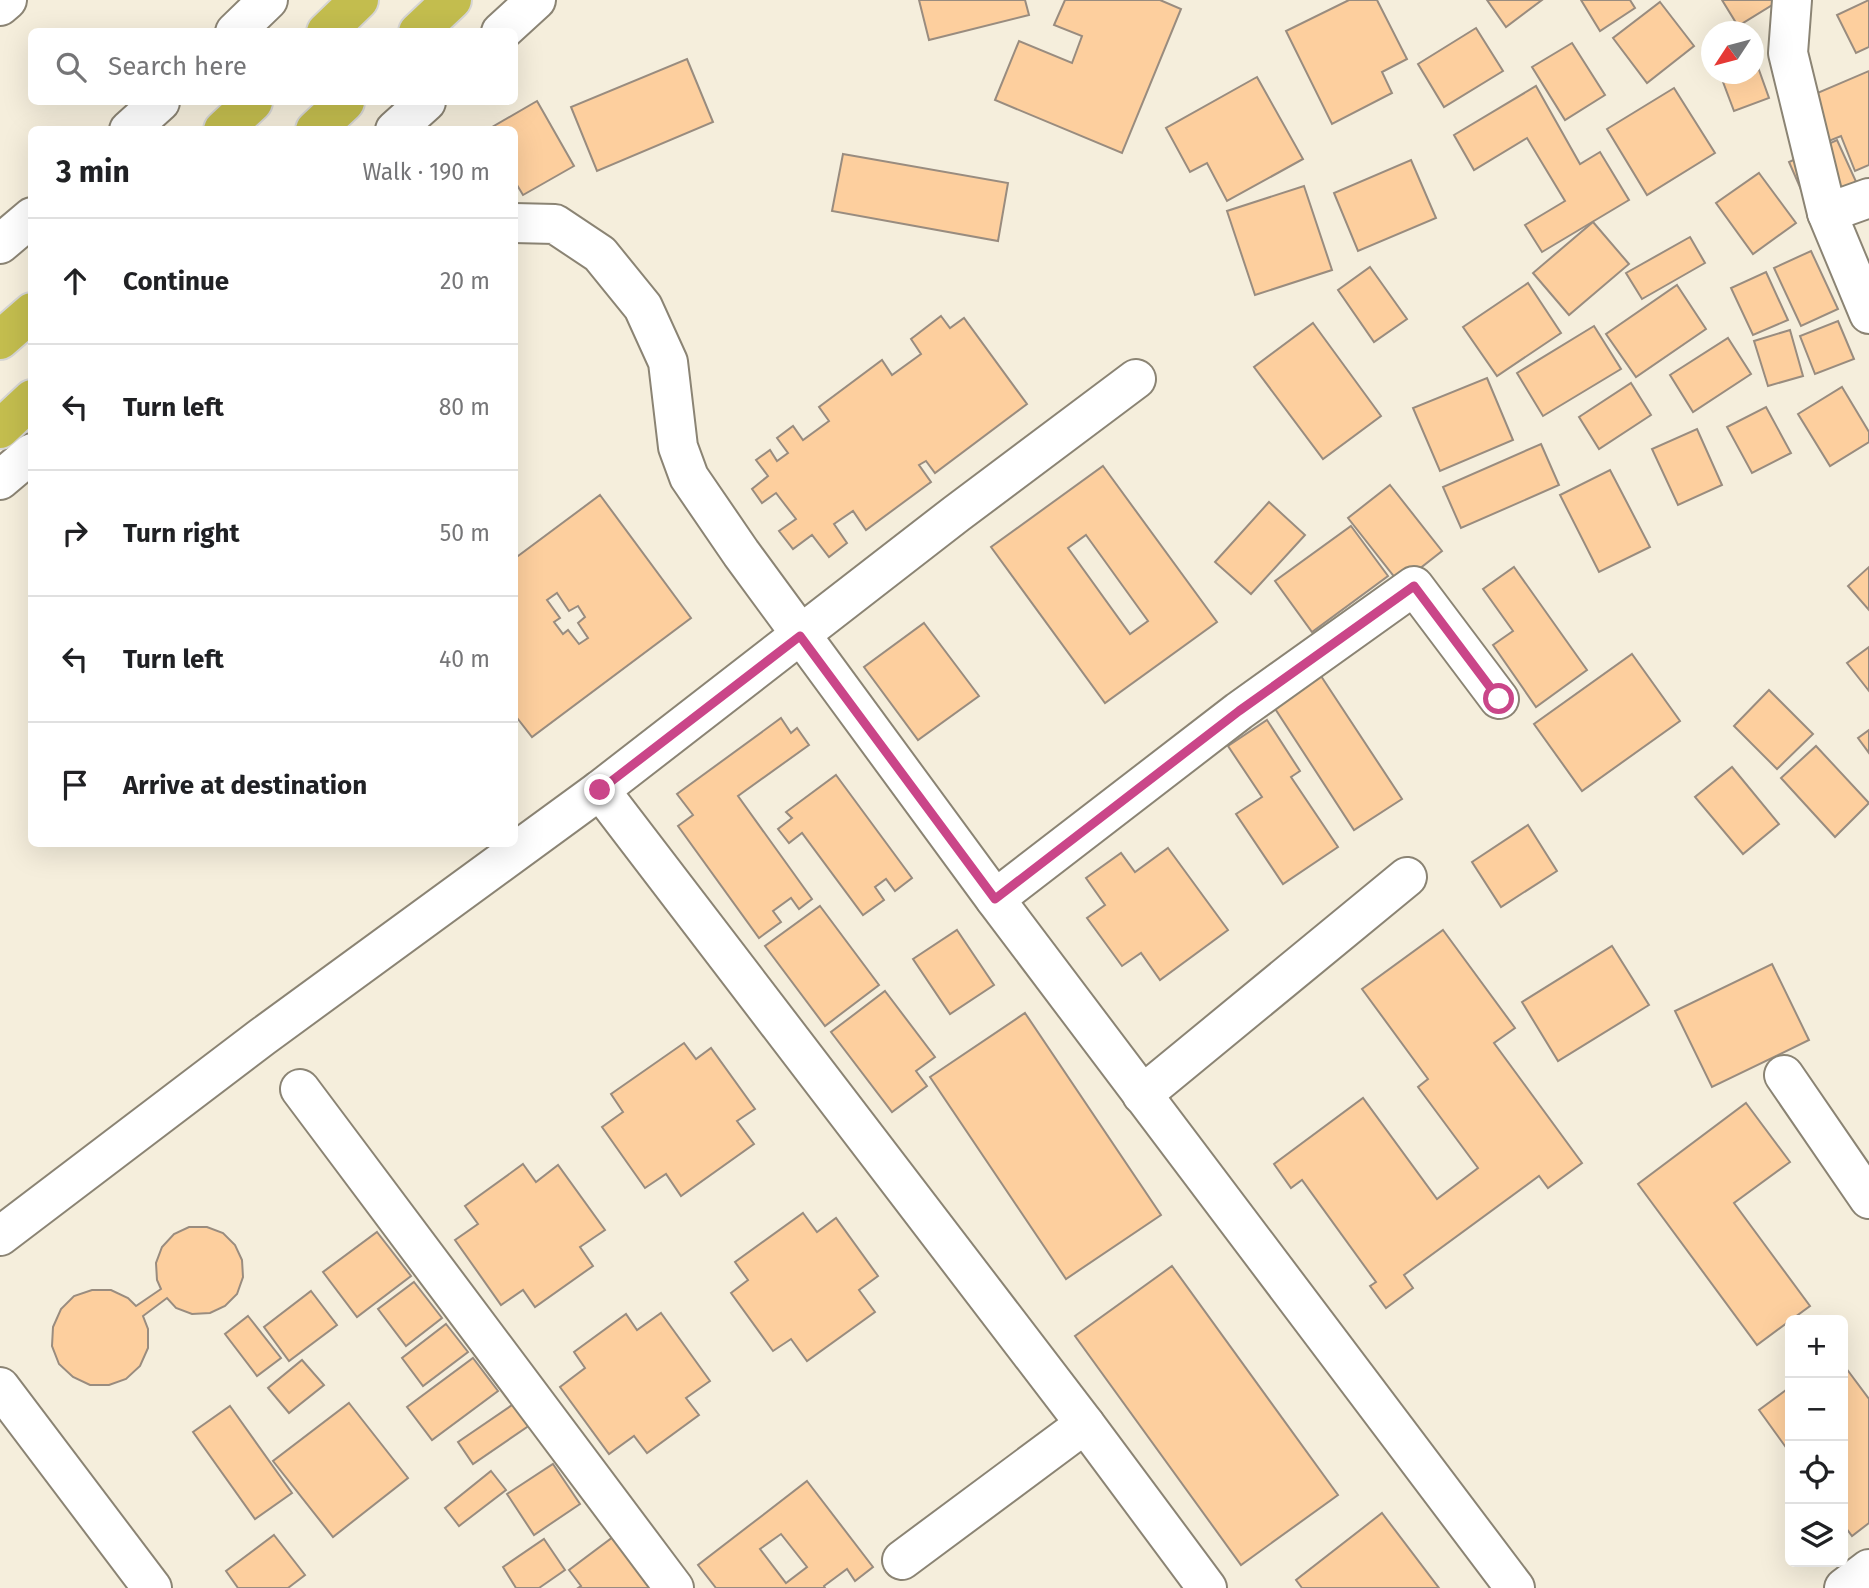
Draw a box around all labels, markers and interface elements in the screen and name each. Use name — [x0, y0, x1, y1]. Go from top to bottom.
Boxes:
north arrow — [1701, 21, 1764, 84]
search box — [28, 28, 518, 105]
icon: search — [52, 48, 90, 86]
text: Search here — [108, 51, 247, 82]
text: 3 min — [56, 154, 130, 190]
text: Walk · 190 m — [363, 158, 490, 186]
icon: ahead — [56, 262, 94, 300]
text: Continue — [123, 266, 229, 297]
text: 20 m — [440, 267, 490, 295]
icon: left — [56, 388, 94, 426]
text: Turn left — [123, 392, 224, 423]
text: 80 m — [439, 393, 490, 421]
icon: right — [56, 514, 94, 552]
text: Turn right — [123, 518, 240, 549]
text: 50 m — [440, 519, 490, 547]
icon: left — [56, 640, 94, 678]
text: Turn left — [123, 644, 224, 675]
text: 40 m — [439, 645, 490, 673]
route start — [1483, 683, 1514, 714]
icon: arrive — [56, 766, 94, 804]
text: Arrive at destination — [123, 770, 367, 801]
route end — [584, 774, 615, 805]
map controls — [1785, 1315, 1848, 1567]
button: + — [1785, 1315, 1848, 1378]
button: − — [1785, 1378, 1848, 1441]
button: locate — [1785, 1441, 1848, 1504]
button: layers — [1785, 1504, 1848, 1567]

